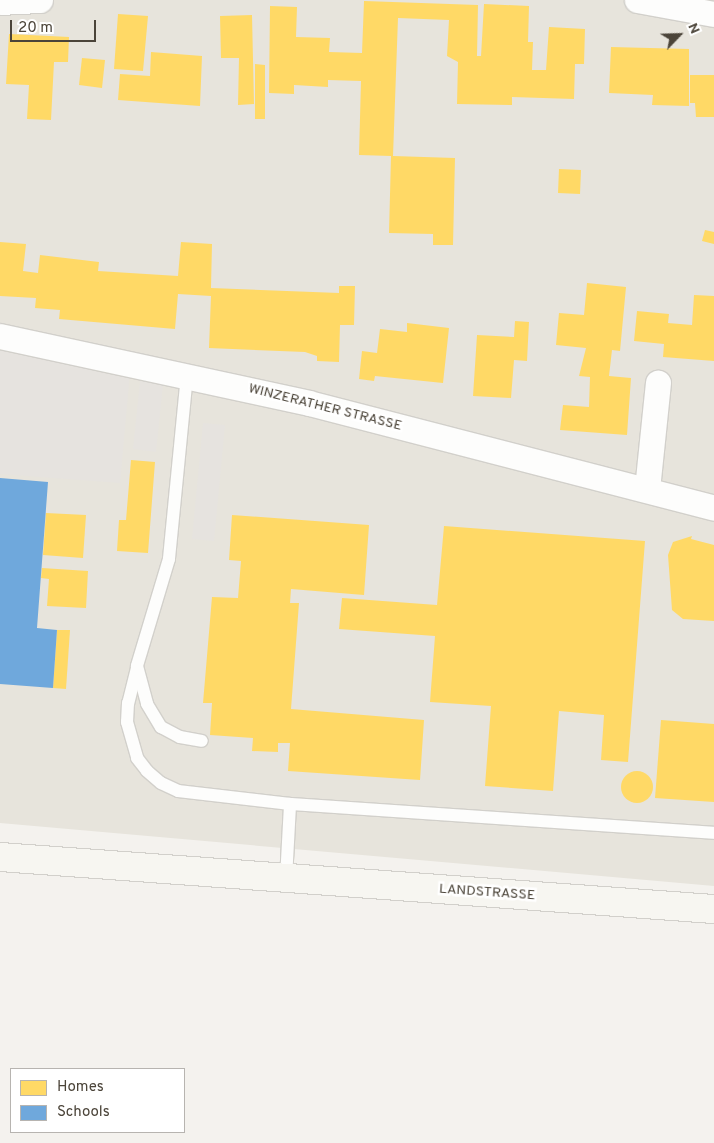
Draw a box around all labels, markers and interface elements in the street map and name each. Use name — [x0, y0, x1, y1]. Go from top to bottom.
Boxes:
scale bar — [12, 10, 99, 42]
north arrow — [654, 10, 704, 60]
text: 20 m — [18, 19, 53, 38]
text: N — [683, 21, 703, 37]
street label: WINZERATHER STRASSE — [247, 381, 403, 435]
street label: LANDSTRASSE — [438, 881, 536, 905]
legend — [10, 1068, 185, 1133]
text: Homes — [57, 1078, 104, 1097]
text: Schools — [57, 1103, 110, 1122]

